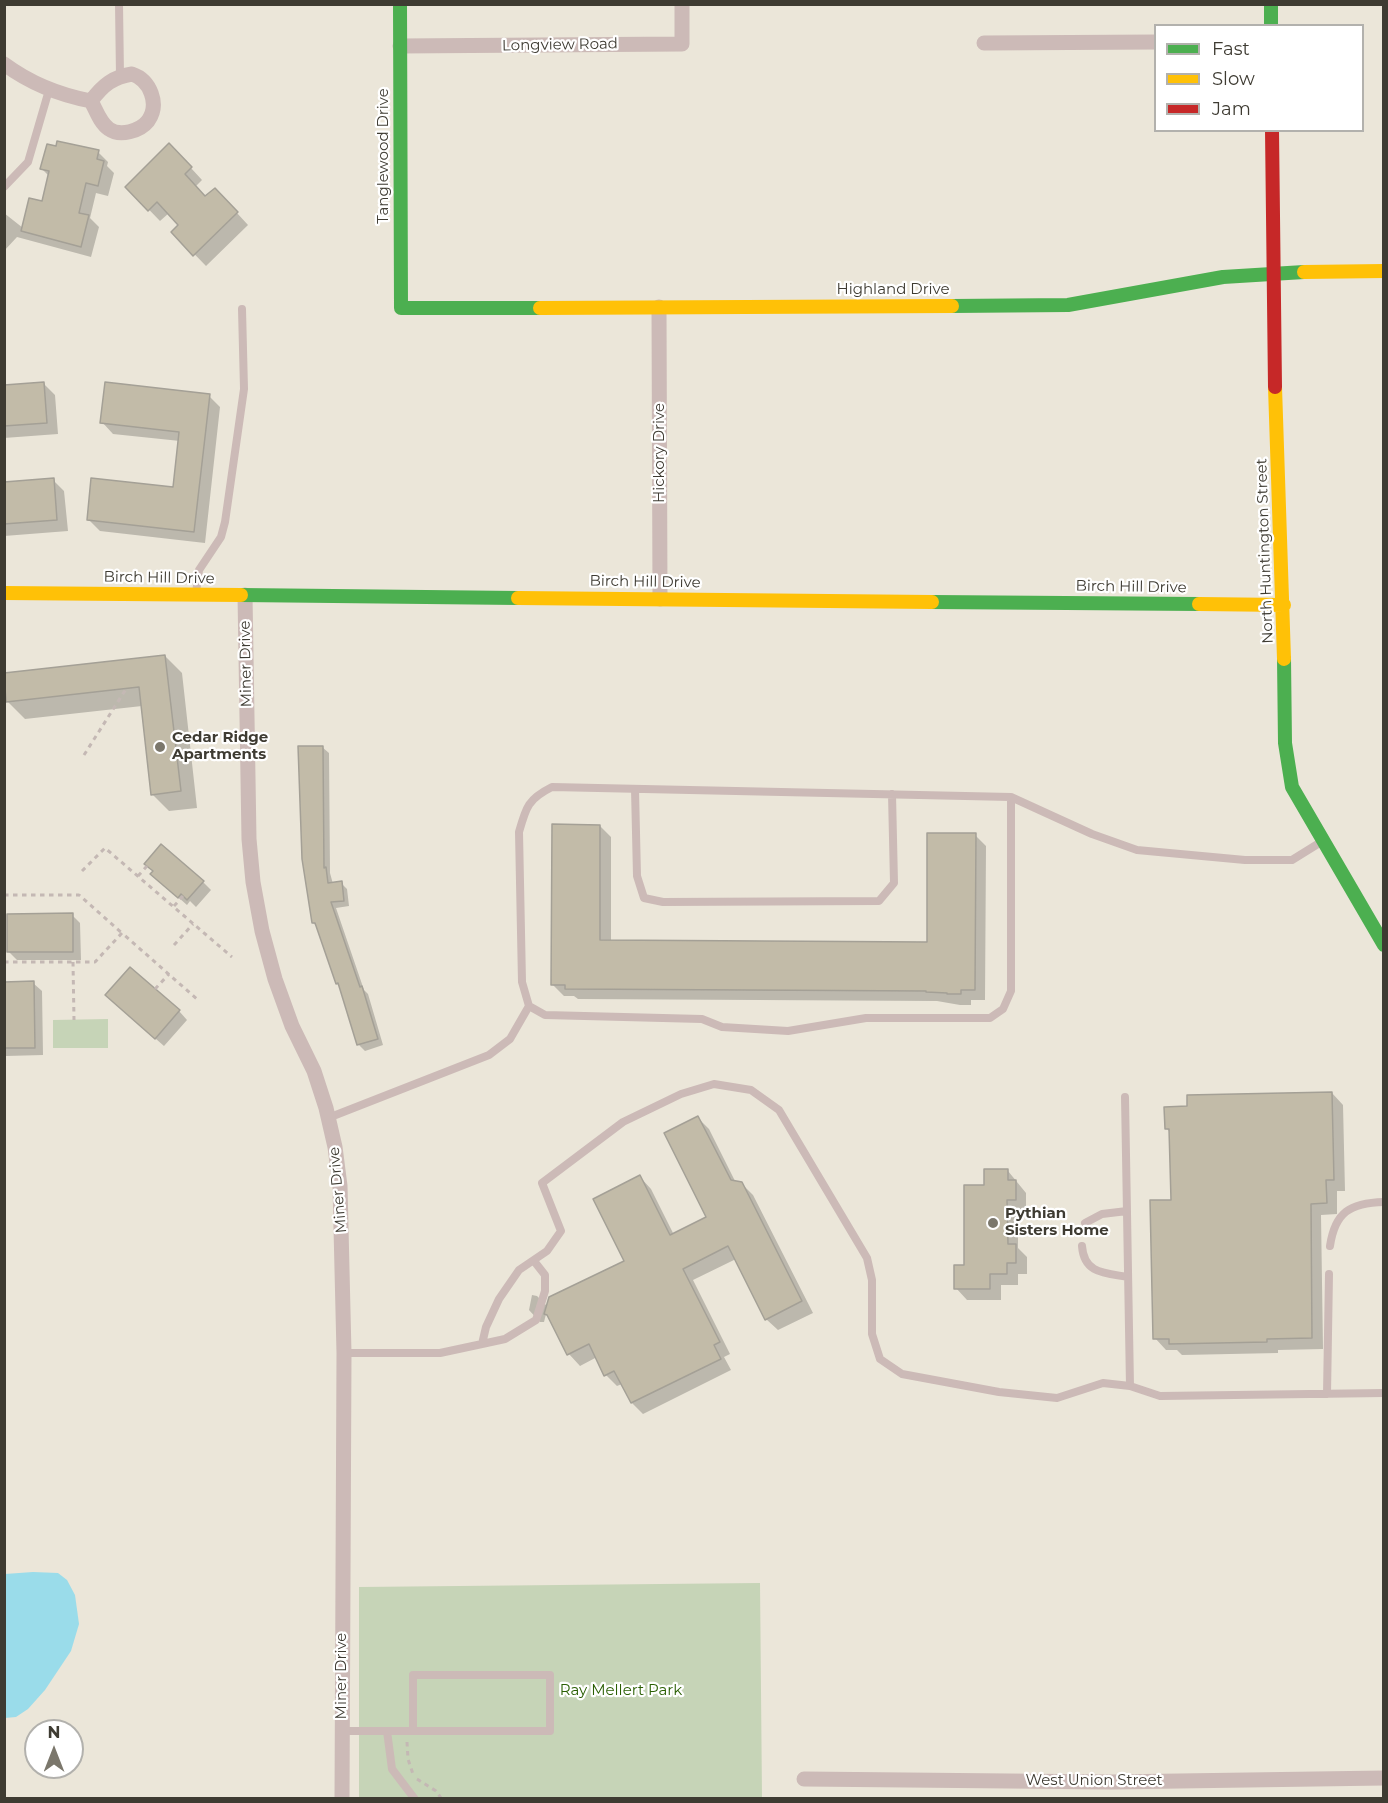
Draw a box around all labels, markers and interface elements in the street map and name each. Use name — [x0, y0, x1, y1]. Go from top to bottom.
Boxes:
legend — [1154, 24, 1364, 132]
street label: Longview Road — [502, 35, 618, 55]
text: Fast — [1212, 38, 1250, 60]
text: Slow — [1212, 68, 1255, 90]
street label: Tanglewood Drive — [375, 88, 393, 224]
text: Jam — [1212, 98, 1251, 120]
street label: Highland Drive — [836, 281, 950, 299]
street label: Hickory Drive — [651, 403, 669, 503]
street label: North Huntington Street — [1253, 458, 1277, 644]
street label: Birch Hill Drive — [103, 568, 215, 588]
street label: Birch Hill Drive — [589, 572, 701, 592]
street label: Birch Hill Drive — [1075, 577, 1187, 597]
street label: Miner Drive — [236, 620, 256, 708]
place label: Cedar Ridge Apartments — [172, 729, 268, 764]
marker: Cedar Ridge Apartments — [153, 740, 167, 754]
street label: Miner Drive — [325, 1146, 351, 1234]
place label: Pythian Sisters Home — [1005, 1205, 1109, 1240]
marker: Pythian Sisters Home — [986, 1216, 1000, 1230]
street label: Miner Drive — [333, 1633, 351, 1719]
park label: Ray Mellert Park — [560, 1682, 682, 1700]
north arrow — [24, 1719, 84, 1779]
text: N — [48, 1723, 60, 1742]
street label: West Union Street — [1025, 1772, 1163, 1790]

